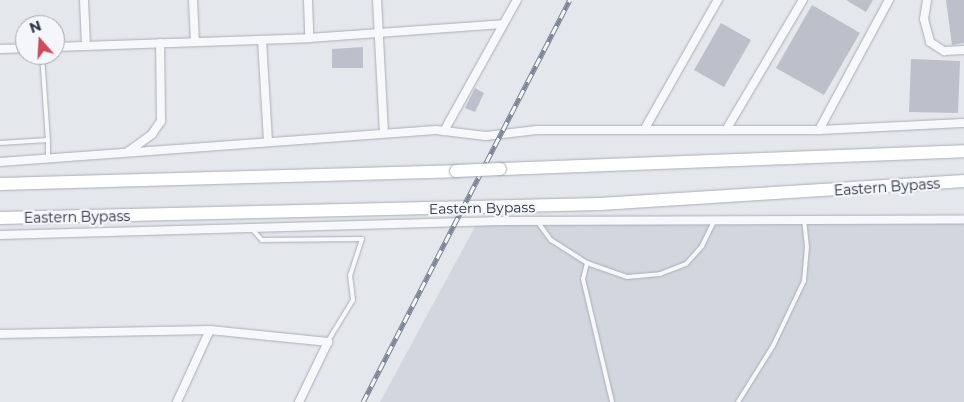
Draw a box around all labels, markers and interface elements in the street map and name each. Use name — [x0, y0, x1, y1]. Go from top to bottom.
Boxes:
north arrow — [15, 15, 65, 65]
text: N — [27, 16, 44, 37]
street label: Eastern Bypass — [833, 175, 941, 199]
street label: Eastern Bypass — [429, 199, 535, 217]
street label: Eastern Bypass — [24, 208, 130, 226]

